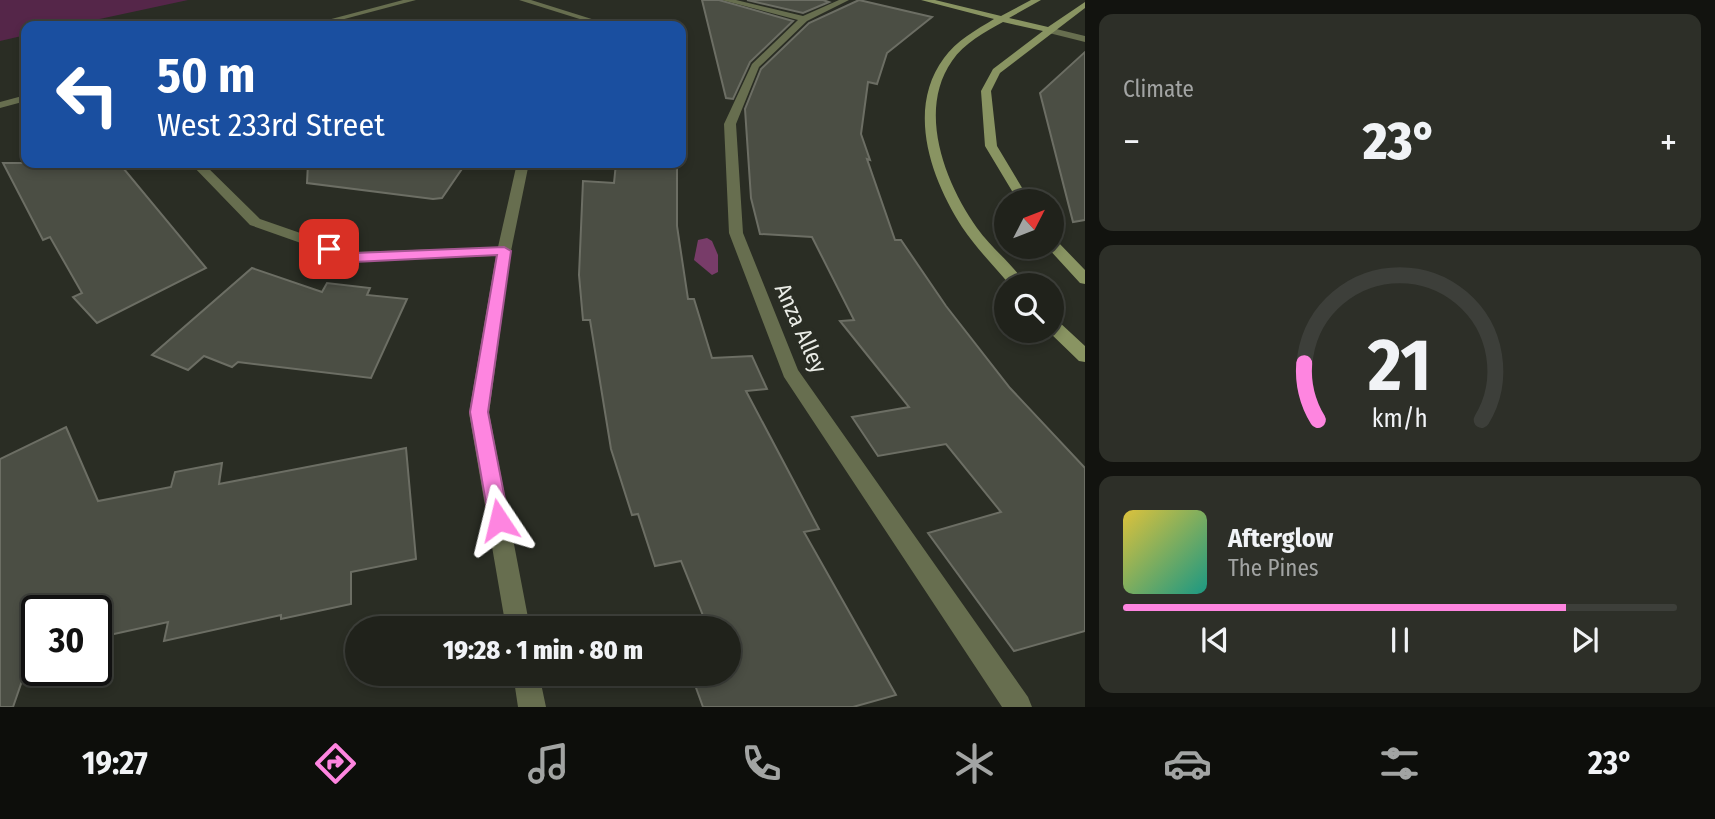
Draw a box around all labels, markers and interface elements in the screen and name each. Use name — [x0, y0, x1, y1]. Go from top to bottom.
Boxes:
text: 50 m — [157, 46, 255, 105]
icon: left — [42, 49, 133, 140]
text: Climate — [1123, 75, 1194, 103]
text: West 233rd Street — [157, 106, 385, 144]
text: 23° — [1363, 110, 1437, 173]
text: − — [1123, 119, 1140, 165]
text: + — [1660, 119, 1677, 165]
north arrow — [994, 189, 1064, 259]
map controls — [994, 189, 1064, 343]
pin — [299, 219, 359, 279]
icon: arrive — [310, 230, 348, 268]
button: search — [994, 273, 1064, 343]
street label: Anza Alley — [769, 279, 833, 378]
text: 21 — [1367, 322, 1432, 409]
text: km/h — [1372, 403, 1428, 433]
position arrow — [462, 483, 536, 557]
text: Afterglow — [1228, 523, 1333, 554]
text: The Pines — [1228, 554, 1319, 582]
speed limit sign: 30 — [21, 595, 112, 686]
icon: previous — [1196, 621, 1234, 659]
icon: pause — [1381, 621, 1419, 659]
icon: next — [1566, 621, 1604, 659]
text: 19:28 · 1 min · 80 m — [443, 635, 643, 666]
icon: directions — [311, 739, 360, 788]
icon: music — [524, 739, 573, 788]
icon: phone — [737, 739, 786, 788]
icon: climate — [950, 739, 999, 788]
icon: car — [1163, 739, 1212, 788]
icon: filters — [1375, 739, 1424, 788]
text: 19:27 — [82, 744, 148, 782]
text: 23° — [1588, 744, 1633, 782]

